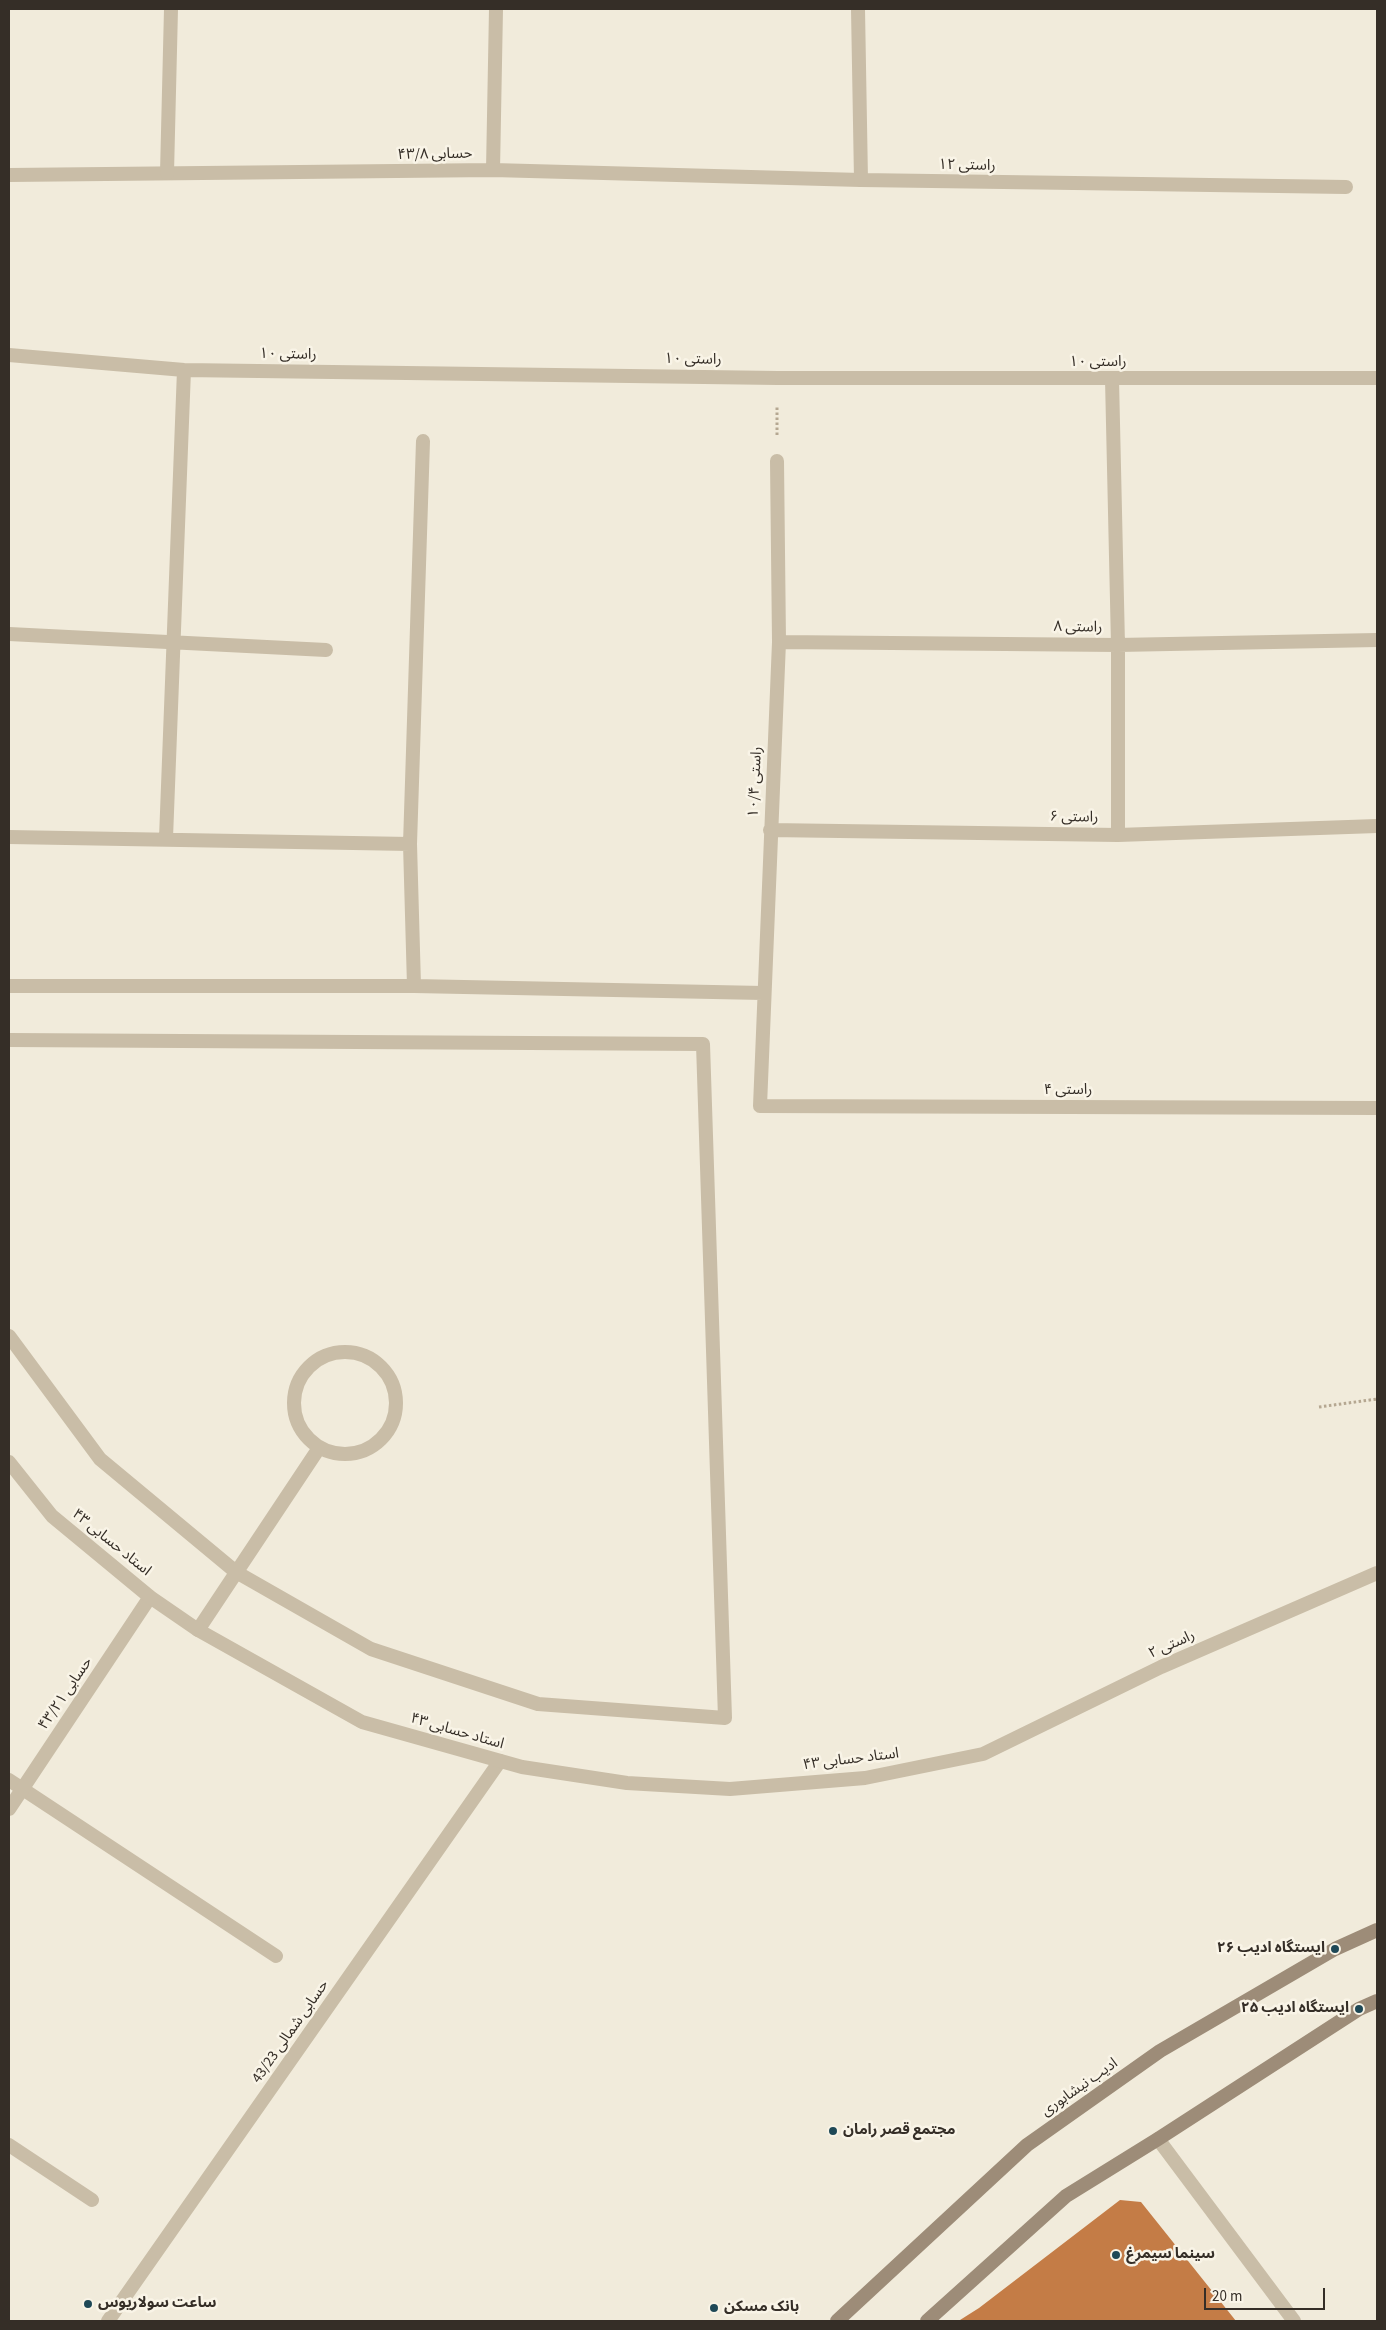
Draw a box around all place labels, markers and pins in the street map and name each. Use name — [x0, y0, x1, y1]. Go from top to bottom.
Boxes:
place label: ایستگاه ادیب ۲۶ — [1217, 1940, 1325, 1958]
marker: ایستگاه ادیب ۲۶ — [1329, 1943, 1341, 1955]
place label: ایستگاه ادیب ۲۵ — [1241, 2000, 1349, 2018]
marker: ایستگاه ادیب ۲۵ — [1353, 2003, 1365, 2015]
place label: مجتمع قصر رامان — [843, 2122, 955, 2140]
marker: مجتمع قصر رامان — [827, 2125, 839, 2137]
place label: سینما سیمرغ — [1126, 2246, 1215, 2264]
marker: سینما سیمرغ — [1110, 2249, 1122, 2261]
place label: ساعت سولاریوس — [98, 2295, 217, 2313]
marker: ساعت سولاریوس — [82, 2298, 94, 2310]
place label: بانک مسکن — [724, 2299, 799, 2317]
marker: بانک مسکن — [708, 2302, 720, 2314]

